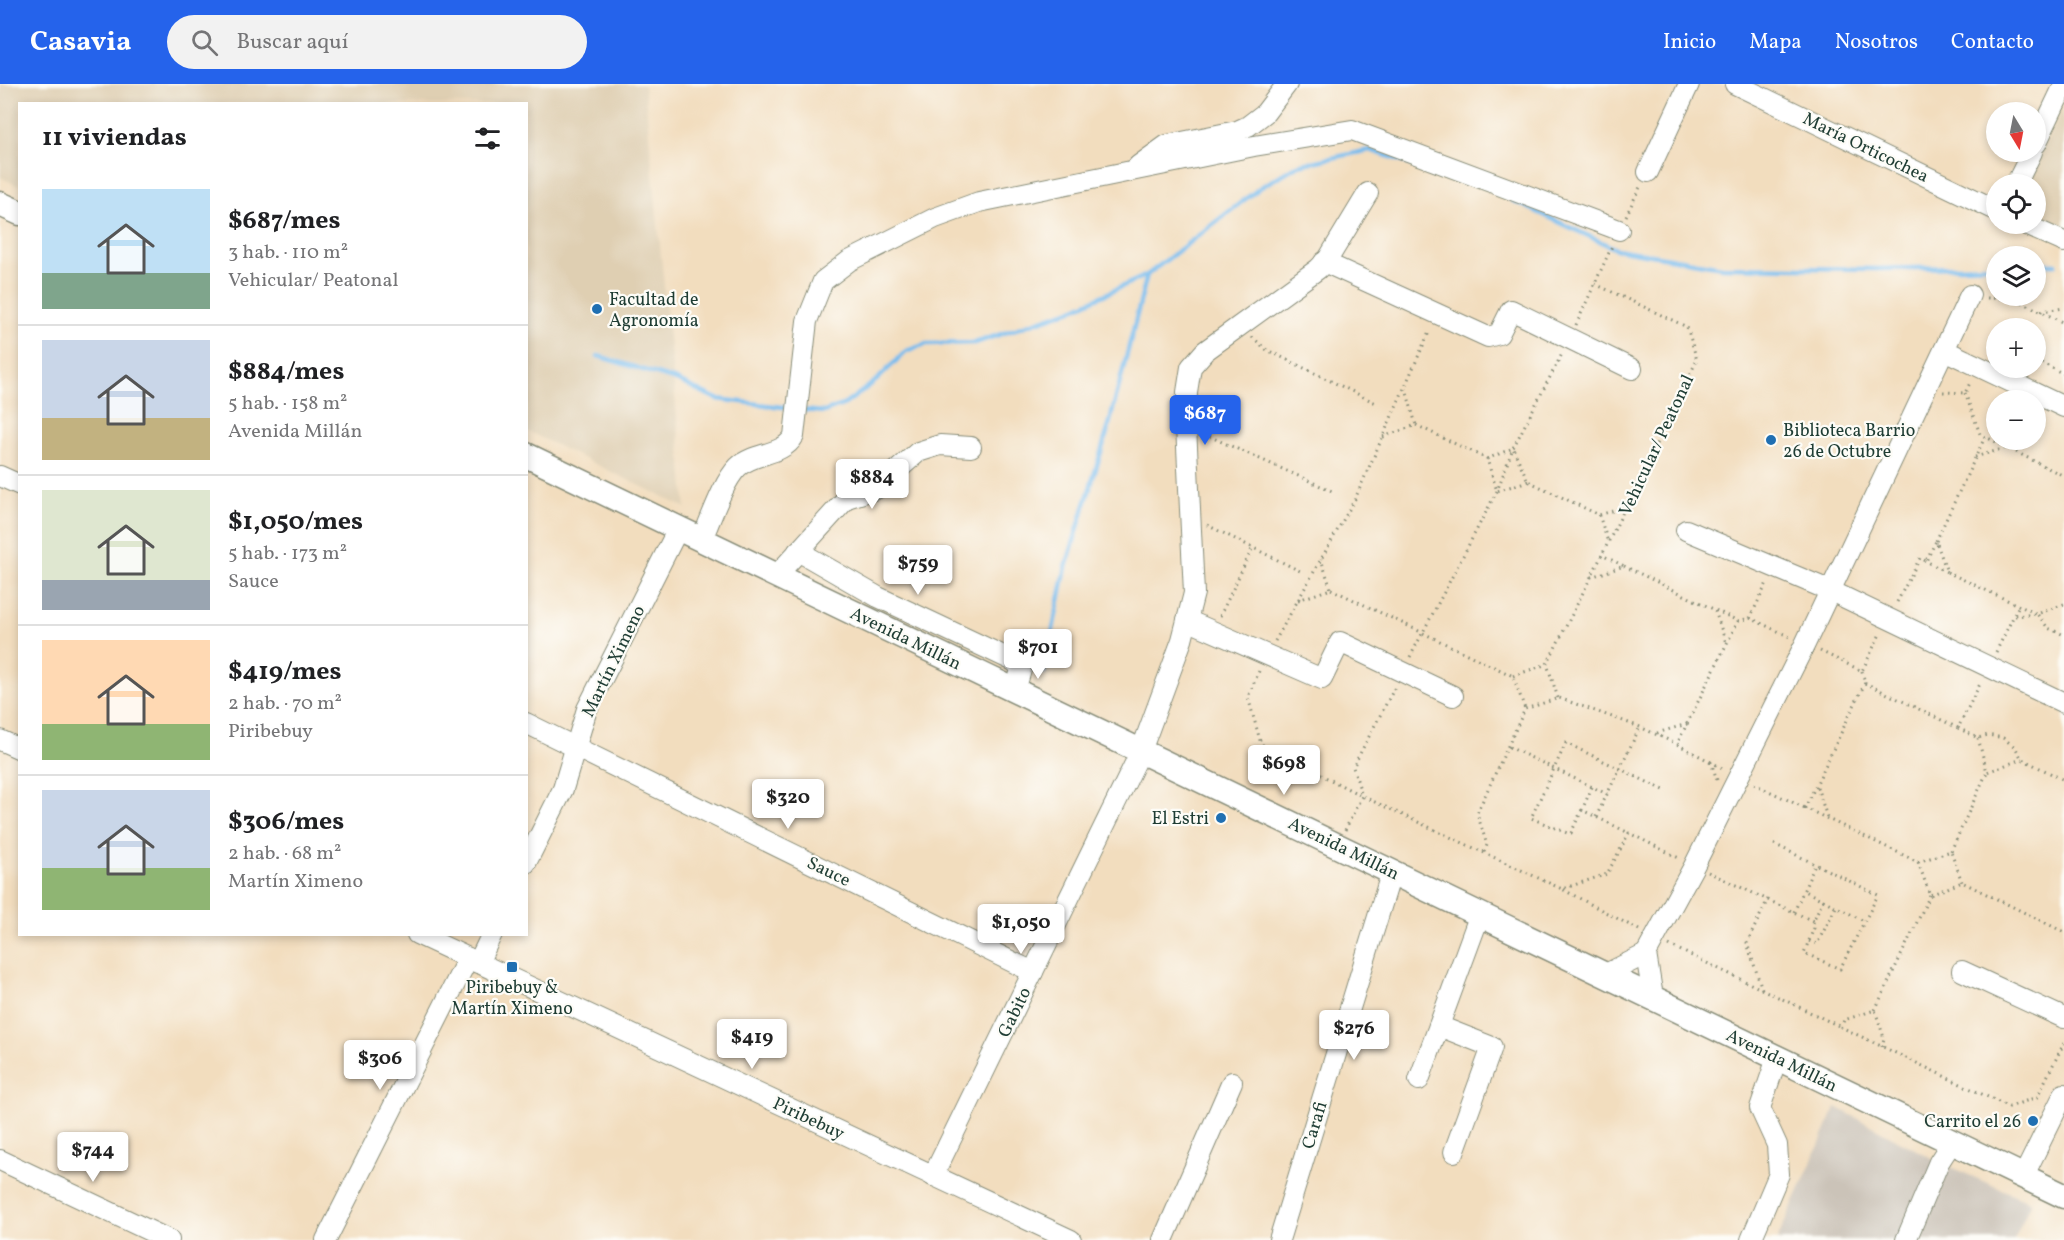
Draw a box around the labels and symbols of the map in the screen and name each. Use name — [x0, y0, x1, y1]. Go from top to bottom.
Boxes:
north arrow — [1986, 102, 2046, 162]
street label: María Orticochea — [1798, 107, 1932, 190]
place label: Facultad de Agronomía — [609, 288, 699, 334]
marker: Facultad de Agronomía — [590, 302, 604, 316]
street label: Vehicular/ Peatonal — [1614, 371, 1701, 520]
pin: $687 — [1169, 395, 1241, 446]
place label: Biblioteca Barrio 26 de Octubre — [1783, 419, 1915, 465]
marker: Biblioteca Barrio 26 de Octubre — [1764, 433, 1778, 447]
pin: $884 — [836, 459, 908, 510]
pin: $759 — [882, 545, 954, 596]
street label: Martín Ximeno — [576, 602, 652, 722]
street label: Avenida Millán — [845, 602, 965, 677]
pin: $701 — [1002, 629, 1074, 680]
pin: $698 — [1248, 745, 1320, 796]
pin: $320 — [752, 779, 824, 830]
place label: El Estri — [1151, 807, 1209, 832]
marker: El Estri — [1214, 811, 1228, 825]
street label: Avenida Millán — [1283, 812, 1403, 887]
street label: Sauce — [802, 851, 854, 894]
pin: $1,050 — [972, 904, 1070, 955]
marker: Piribebuy & Martín Ximeno — [505, 960, 519, 974]
place label: Piribebuy & Martín Ximeno — [451, 976, 573, 1022]
street label: Gabito — [992, 983, 1038, 1042]
pin: $276 — [1318, 1010, 1390, 1061]
pin: $419 — [716, 1019, 788, 1070]
street label: Avenida Millán — [1721, 1024, 1841, 1099]
pin: $306 — [344, 1040, 416, 1091]
street label: Piribebuy — [768, 1092, 849, 1147]
street label: Carafi — [1296, 1099, 1334, 1152]
place label: Carrito el 26 — [1924, 1110, 2021, 1135]
marker: Carrito el 26 — [2026, 1114, 2040, 1128]
pin: $744 — [57, 1132, 129, 1183]

